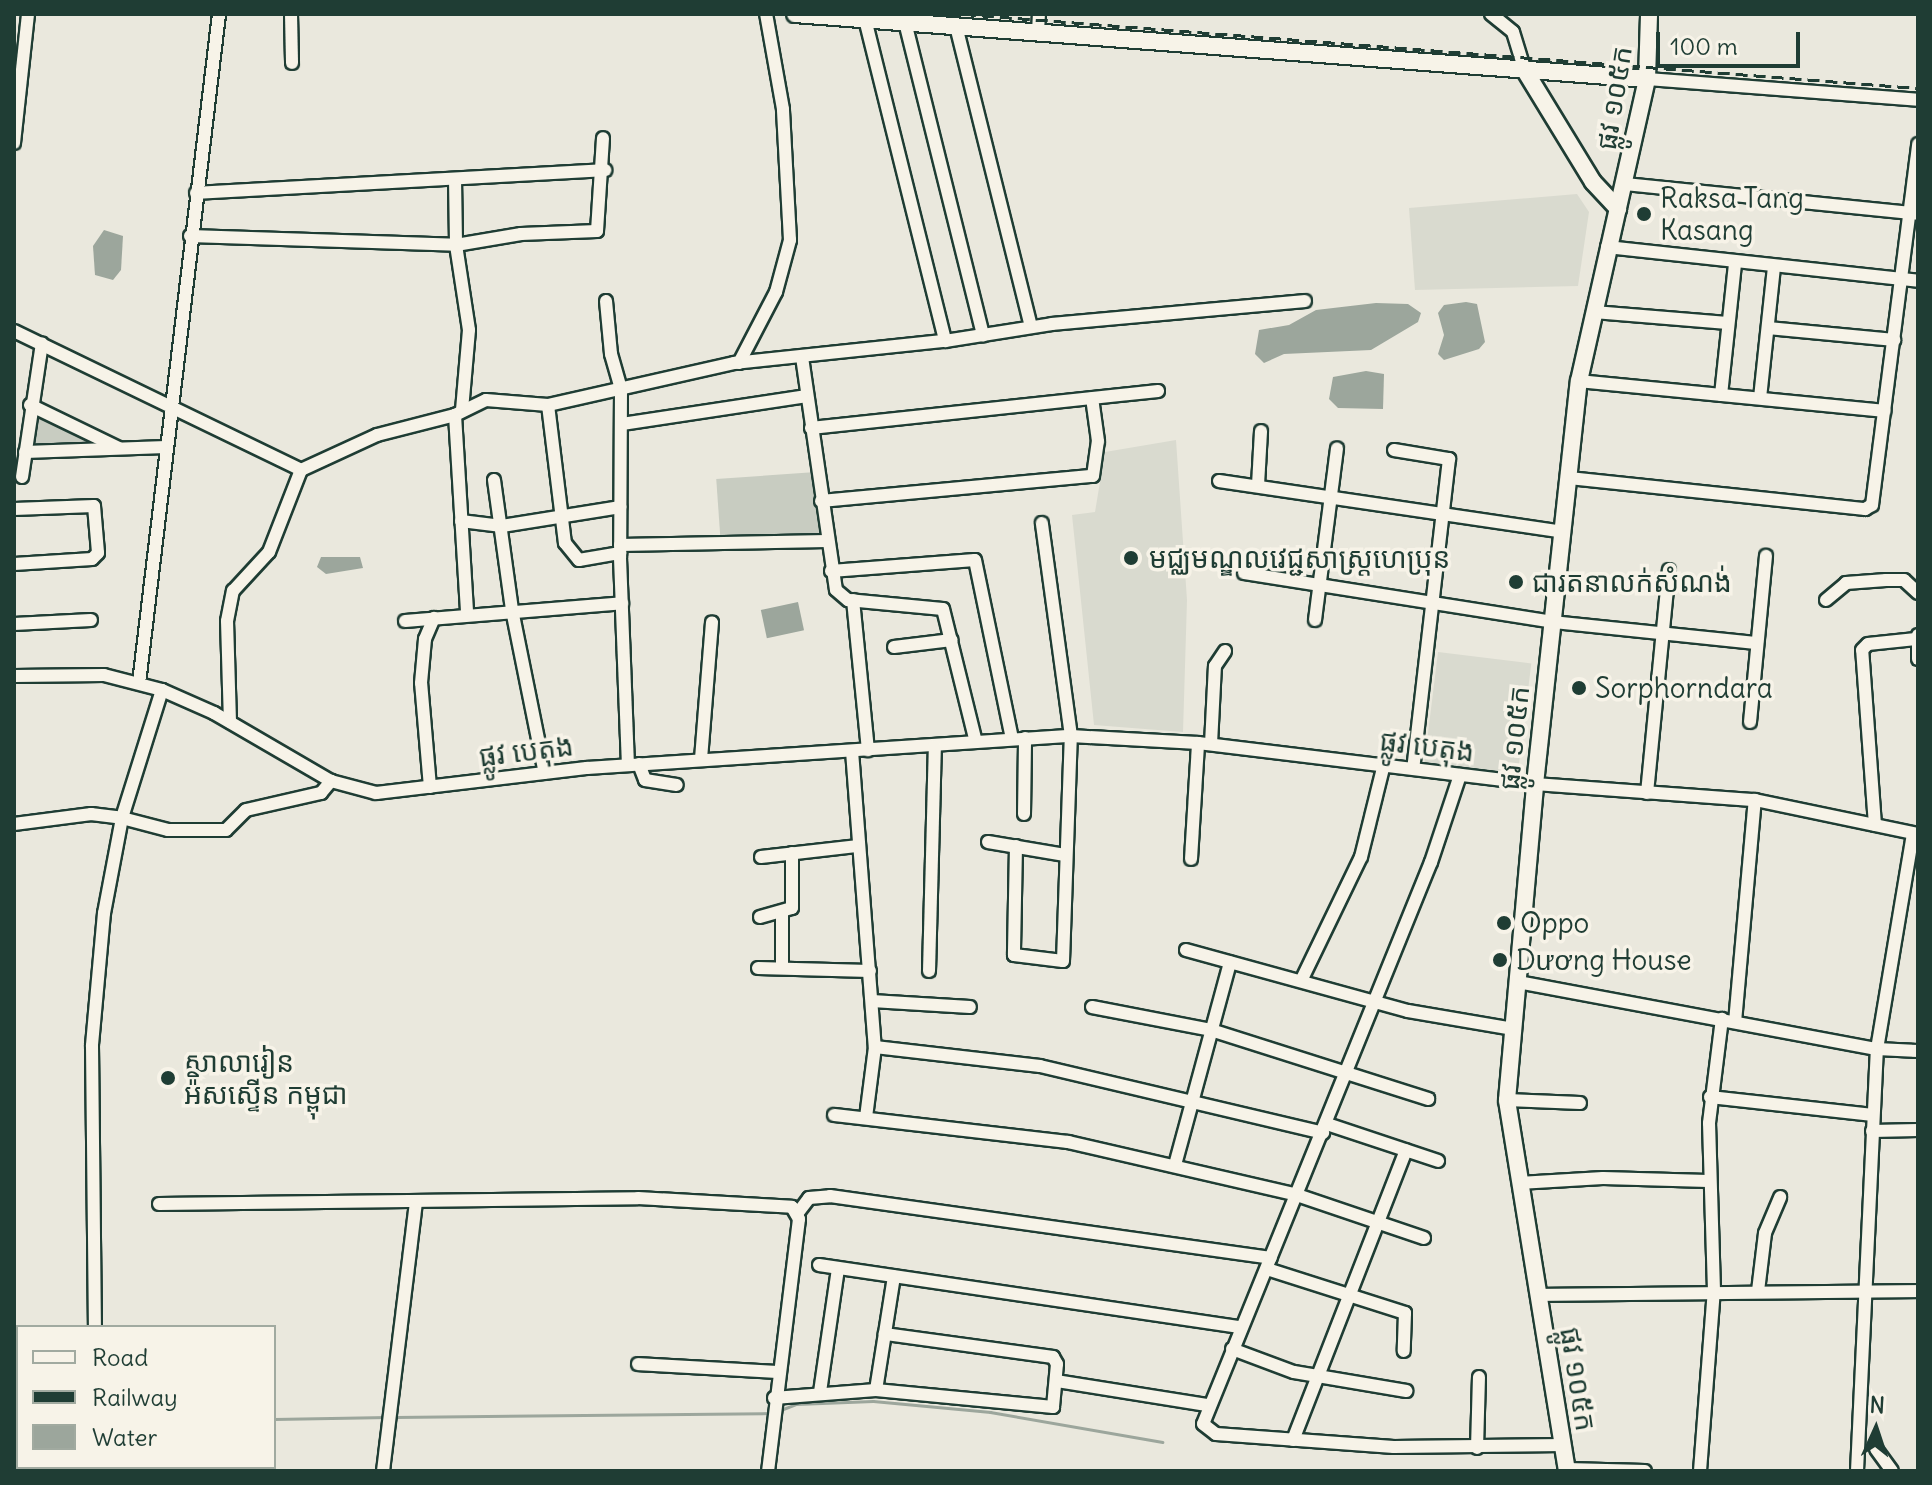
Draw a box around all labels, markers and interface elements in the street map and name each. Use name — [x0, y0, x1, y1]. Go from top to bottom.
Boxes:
scale bar — [1660, 16, 1804, 66]
text: 100 m — [1670, 31, 1738, 61]
street label: ផ្លូវ ១០៥ក — [1589, 44, 1639, 152]
place label: Raksa Tang Kasang — [1660, 181, 1804, 247]
marker: Raksa Tang Kasang — [1635, 205, 1653, 223]
place label: មជ្ឈមណ្ឌលវេជ្ជសាស្ត្រហេប្រុន — [1149, 541, 1450, 575]
marker: មជ្ឈមណ្ឌលវេជ្ជសាស្ត្រហេប្រុន — [1120, 547, 1142, 569]
place label: ជារតនាលក់សំណង់ — [1532, 565, 1732, 599]
marker: ជារតនាលក់សំណង់ — [1507, 573, 1525, 591]
place label: Sorphorndara — [1595, 671, 1773, 705]
marker: Sorphorndara — [1570, 679, 1588, 697]
street label: ផ្លូវ ១០៥ក — [1492, 684, 1536, 792]
street label: ផ្លូវ បេតុង — [1378, 724, 1476, 768]
street label: ផ្លូវ បេតុង — [477, 729, 575, 773]
place label: Oppo — [1520, 906, 1589, 940]
marker: Oppo — [1495, 914, 1513, 932]
place label: Dương House — [1516, 943, 1691, 977]
marker: Dương House — [1491, 951, 1509, 969]
place label: សាលារៀន អ៉ិសស្ទើន កម្ពុជា — [184, 1045, 348, 1111]
marker: សាលារៀន អ៉ិសស្ទើន កម្ពុជា — [159, 1069, 177, 1087]
legend — [16, 1325, 276, 1469]
street label: ផ្លូវ ១០៥ក — [1553, 1325, 1603, 1433]
text: Road — [92, 1342, 148, 1372]
text: Railway — [92, 1382, 178, 1412]
north arrow — [1836, 1389, 1916, 1469]
text: N — [1869, 1391, 1886, 1419]
text: Water — [92, 1422, 157, 1452]

